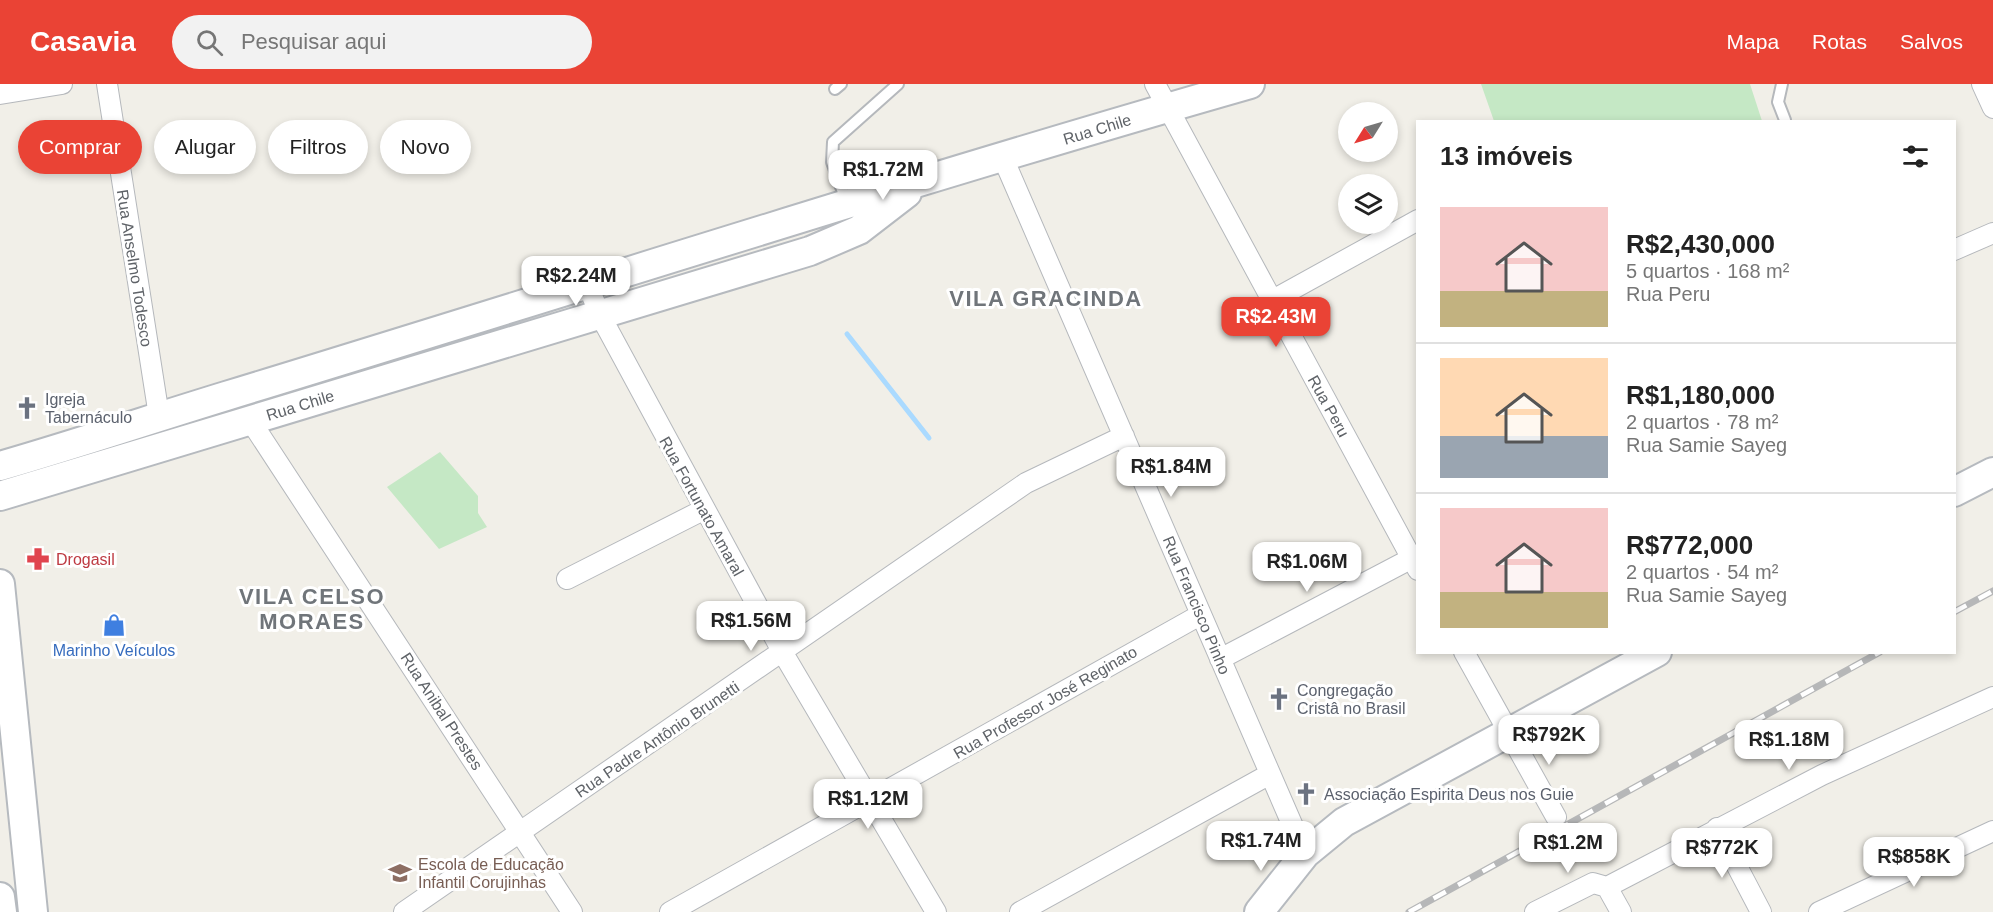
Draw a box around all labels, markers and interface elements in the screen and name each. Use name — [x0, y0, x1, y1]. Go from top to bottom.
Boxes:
search box — [172, 15, 592, 69]
text: Casavia — [30, 26, 136, 57]
icon: search — [193, 26, 226, 59]
text: Pesquisar aqui — [241, 29, 386, 54]
text: Mapa — [1727, 30, 1779, 53]
text: Rotas — [1812, 30, 1867, 53]
text: Salvos — [1900, 30, 1963, 53]
north arrow — [1338, 102, 1398, 162]
map controls — [1338, 102, 1398, 234]
street label: Rua Chile — [1061, 111, 1133, 148]
chip: Comprar — [18, 120, 142, 174]
chip: Alugar — [154, 120, 256, 174]
chip: Filtros — [268, 120, 368, 174]
chip: Novo — [380, 120, 471, 174]
icon: filters — [1899, 140, 1932, 173]
text: 13 imóveis — [1440, 141, 1573, 171]
pin: R$1.72M — [828, 150, 938, 201]
text: R$1.72M — [842, 158, 924, 180]
button: layers — [1338, 174, 1398, 234]
street label: Rua Anselmo Todesco — [114, 188, 155, 348]
text: R$2,430,000 — [1626, 229, 1775, 259]
icon: home — [1488, 231, 1560, 303]
pin: R$2.24M — [521, 256, 631, 307]
text: 5 quartos · 168 m² — [1626, 260, 1789, 282]
text: R$2.24M — [535, 264, 617, 286]
text: Rua Peru — [1626, 283, 1711, 305]
district label: VILA GRACINDA — [949, 286, 1143, 311]
pin: R$2.43M — [1221, 297, 1331, 348]
text: R$2.43M — [1235, 305, 1317, 327]
street label: Rua Peru — [1305, 373, 1352, 440]
text: R$1,180,000 — [1626, 380, 1775, 410]
icon: home — [1488, 382, 1560, 454]
street label: Rua Chile — [264, 387, 336, 424]
place label: Igreja Tabernáculo — [45, 391, 132, 426]
church icon: Igreja Tabernáculo — [14, 395, 40, 421]
text: 2 quartos · 78 m² — [1626, 411, 1778, 433]
street label: Rua Fortunato Amaral — [656, 434, 747, 579]
text: Rua Samie Sayeg — [1626, 434, 1787, 456]
pin: R$1.84M — [1116, 447, 1226, 498]
text: R$1.84M — [1130, 455, 1212, 477]
text: R$772,000 — [1626, 530, 1753, 560]
icon: home — [1488, 532, 1560, 604]
street label: Rua Francisco Pinho — [1160, 534, 1233, 677]
pin: R$1.06M — [1252, 542, 1362, 593]
pharmacy icon: Drogasil — [25, 546, 51, 572]
text: R$1.06M — [1266, 550, 1348, 572]
place label: Drogasil — [56, 551, 115, 568]
text: 2 quartos · 54 m² — [1626, 561, 1778, 583]
district label: VILA CELSO MORAES — [239, 584, 385, 634]
text: Rua Samie Sayeg — [1626, 584, 1787, 606]
pin: R$1.56M — [696, 601, 806, 652]
text: R$1.56M — [710, 609, 792, 631]
shop icon: Marinho Veículos — [101, 612, 127, 638]
place label: Marinho Veículos — [53, 642, 175, 659]
street label: Rua Professor José Reginato — [951, 643, 1140, 762]
street label: Rua Anibal Prestes — [397, 650, 486, 773]
street label: Rua Padre Antônio Brunetti — [572, 678, 742, 801]
place label: Congregação Cristâ no Brasil — [1297, 682, 1405, 717]
church icon: Congregação Cristâ no Brasil — [1266, 686, 1292, 712]
pin: R$792K — [1500, 715, 1598, 766]
pin: R$1.18M — [1734, 720, 1844, 771]
text: R$792K — [1512, 723, 1586, 745]
text: R$1.18M — [1748, 728, 1830, 750]
pin: R$1.12M — [813, 779, 923, 830]
church icon: Associação Espirita Deus nos Guie — [1293, 781, 1319, 807]
place label: Associação Espirita Deus nos Guie — [1324, 786, 1574, 803]
text: R$1.12M — [827, 787, 909, 809]
pin: R$1.74M — [1206, 821, 1316, 872]
pin: R$1.2M — [1519, 823, 1617, 874]
pin: R$772K — [1673, 828, 1771, 879]
text: R$1.74M — [1220, 829, 1302, 851]
text: R$1.2M — [1533, 831, 1603, 853]
text: R$772K — [1685, 836, 1759, 858]
pin: R$858K — [1865, 837, 1963, 888]
text: R$858K — [1877, 845, 1951, 867]
place label: Escola de Educação Infantil Corujinhas — [418, 856, 564, 891]
school or university icon: Escola de Educação Infantil Corujinhas — [387, 860, 413, 886]

